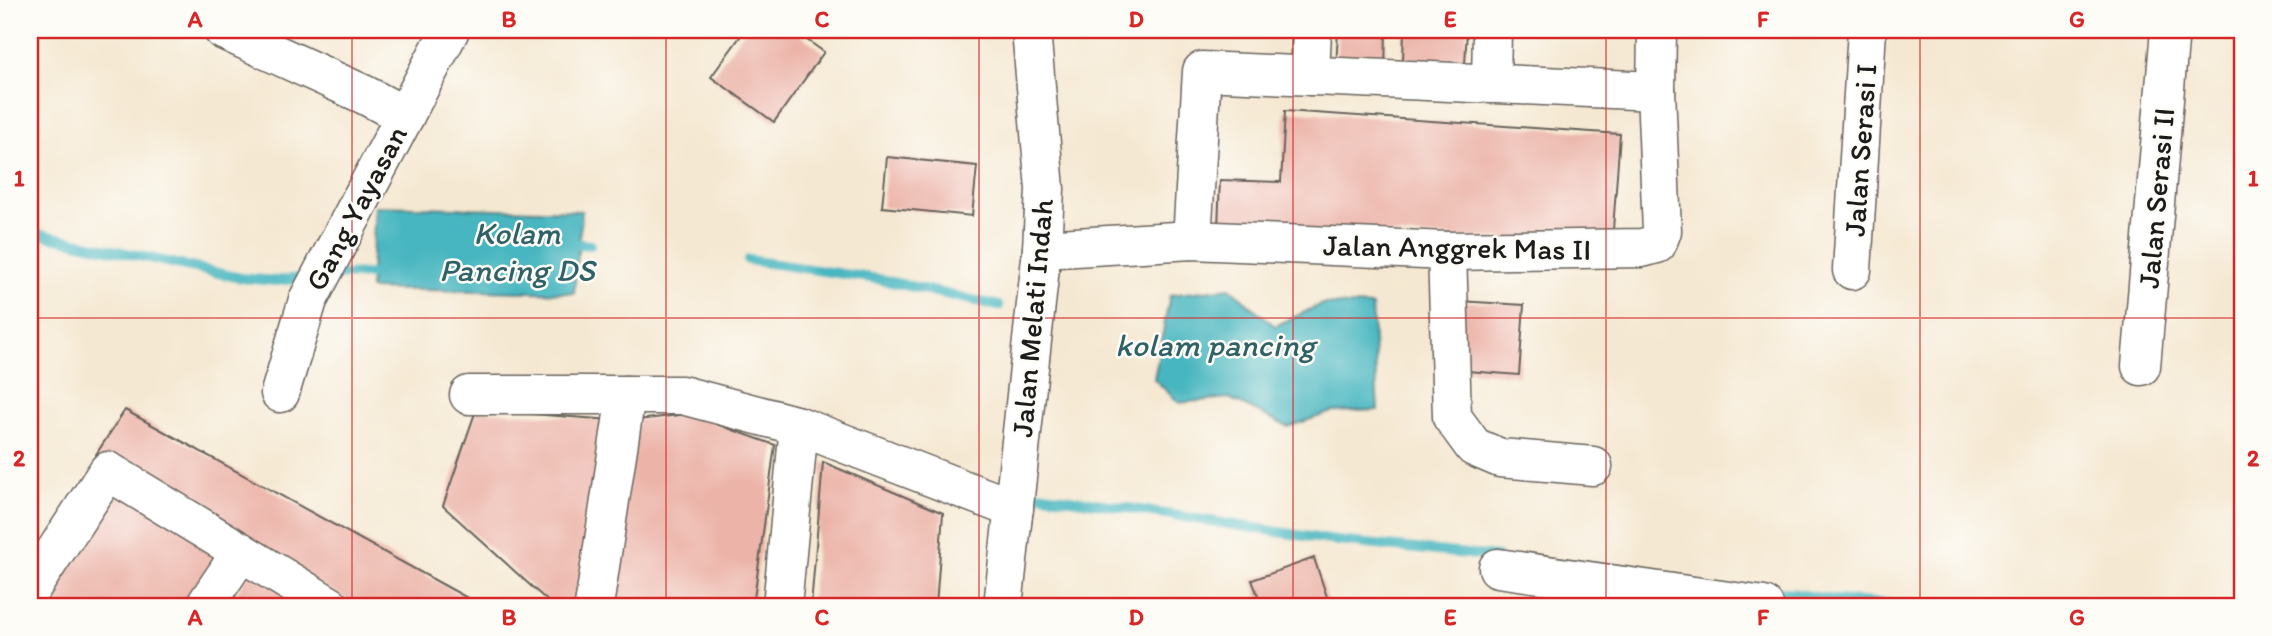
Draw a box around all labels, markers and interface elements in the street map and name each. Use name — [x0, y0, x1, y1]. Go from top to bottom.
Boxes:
text: A — [187, 5, 203, 33]
text: B — [502, 5, 517, 33]
text: C — [815, 5, 830, 33]
text: D — [1128, 5, 1144, 33]
text: E — [1444, 5, 1457, 33]
text: F — [1757, 5, 1770, 33]
text: G — [2069, 5, 2085, 33]
street label: Jalan Serasi I — [1835, 62, 1885, 238]
street label: Jalan Serasi II — [2130, 106, 2182, 290]
street label: Gang Yayasan — [297, 119, 415, 297]
text: 1 — [14, 164, 25, 192]
text: 1 — [2248, 164, 2259, 192]
street label: Jalan Melati Indah — [1003, 197, 1061, 439]
water label: Kolam Pancing DS — [439, 214, 598, 289]
street label: Jalan Anggrek Mas II — [1323, 226, 1591, 268]
water label: kolam pancing — [1115, 326, 1319, 364]
text: 2 — [13, 444, 26, 472]
text: 2 — [2247, 444, 2260, 472]
text: A — [187, 603, 203, 631]
text: B — [502, 603, 517, 631]
text: C — [815, 603, 830, 631]
text: D — [1128, 603, 1144, 631]
text: E — [1444, 603, 1457, 631]
text: F — [1757, 603, 1770, 631]
text: G — [2069, 603, 2085, 631]

